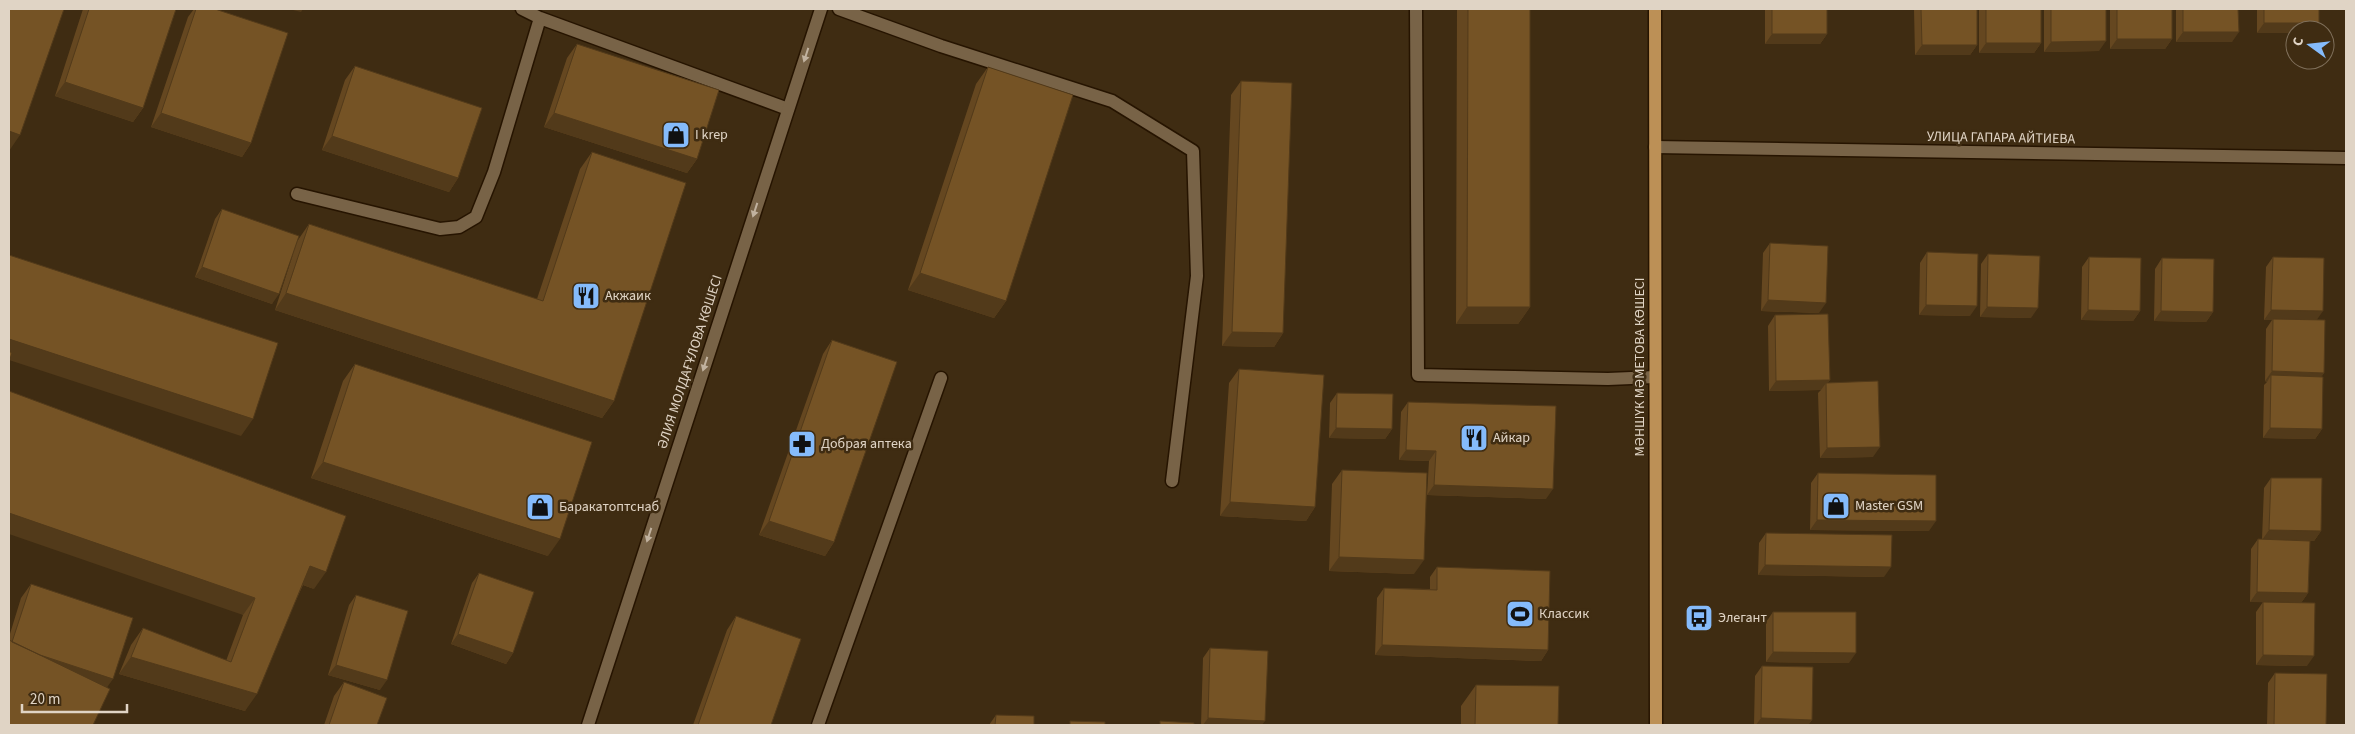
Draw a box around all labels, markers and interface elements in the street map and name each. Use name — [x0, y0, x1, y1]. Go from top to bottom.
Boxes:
north arrow — [2285, 20, 2335, 70]
text: С — [2288, 35, 2309, 48]
one-way arrow — [801, 48, 809, 63]
shop icon: I krep — [661, 120, 691, 150]
place label: I krep — [695, 125, 728, 145]
street label: УЛИЦА ГАПАРА АЙТИЕВА — [1927, 127, 2076, 149]
one-way arrow — [751, 202, 759, 217]
street label: ӘЛИЯ МОЛДАҒҰЛОВА КӨШЕСІ — [652, 272, 728, 452]
street label: МӘНШҮК МӘМЕТОВА КӨШЕСІ — [1630, 278, 1650, 456]
restaurant icon: Акжаик — [571, 281, 601, 311]
place label: Акжаик — [605, 286, 651, 306]
one-way arrow — [701, 357, 709, 372]
restaurant icon: Айкар — [1459, 423, 1489, 453]
place label: Айкар — [1493, 428, 1530, 448]
pharmacy icon: Добрая аптека — [787, 429, 817, 459]
place label: Добрая аптека — [821, 434, 912, 454]
shop icon: Master GSM — [1821, 491, 1851, 521]
shop icon: Баракатоптснаб — [525, 492, 555, 522]
place label: Master GSM — [1855, 496, 1923, 516]
place label: Баракатоптснаб — [559, 497, 659, 517]
one-way arrow — [645, 528, 653, 543]
sports icon: Классик — [1505, 599, 1535, 629]
bus stop icon: Элегант — [1684, 603, 1714, 633]
place label: Классик — [1539, 604, 1589, 624]
place label: Элегант — [1718, 608, 1767, 628]
scale bar — [22, 682, 128, 714]
text: 20 m — [30, 689, 60, 710]

